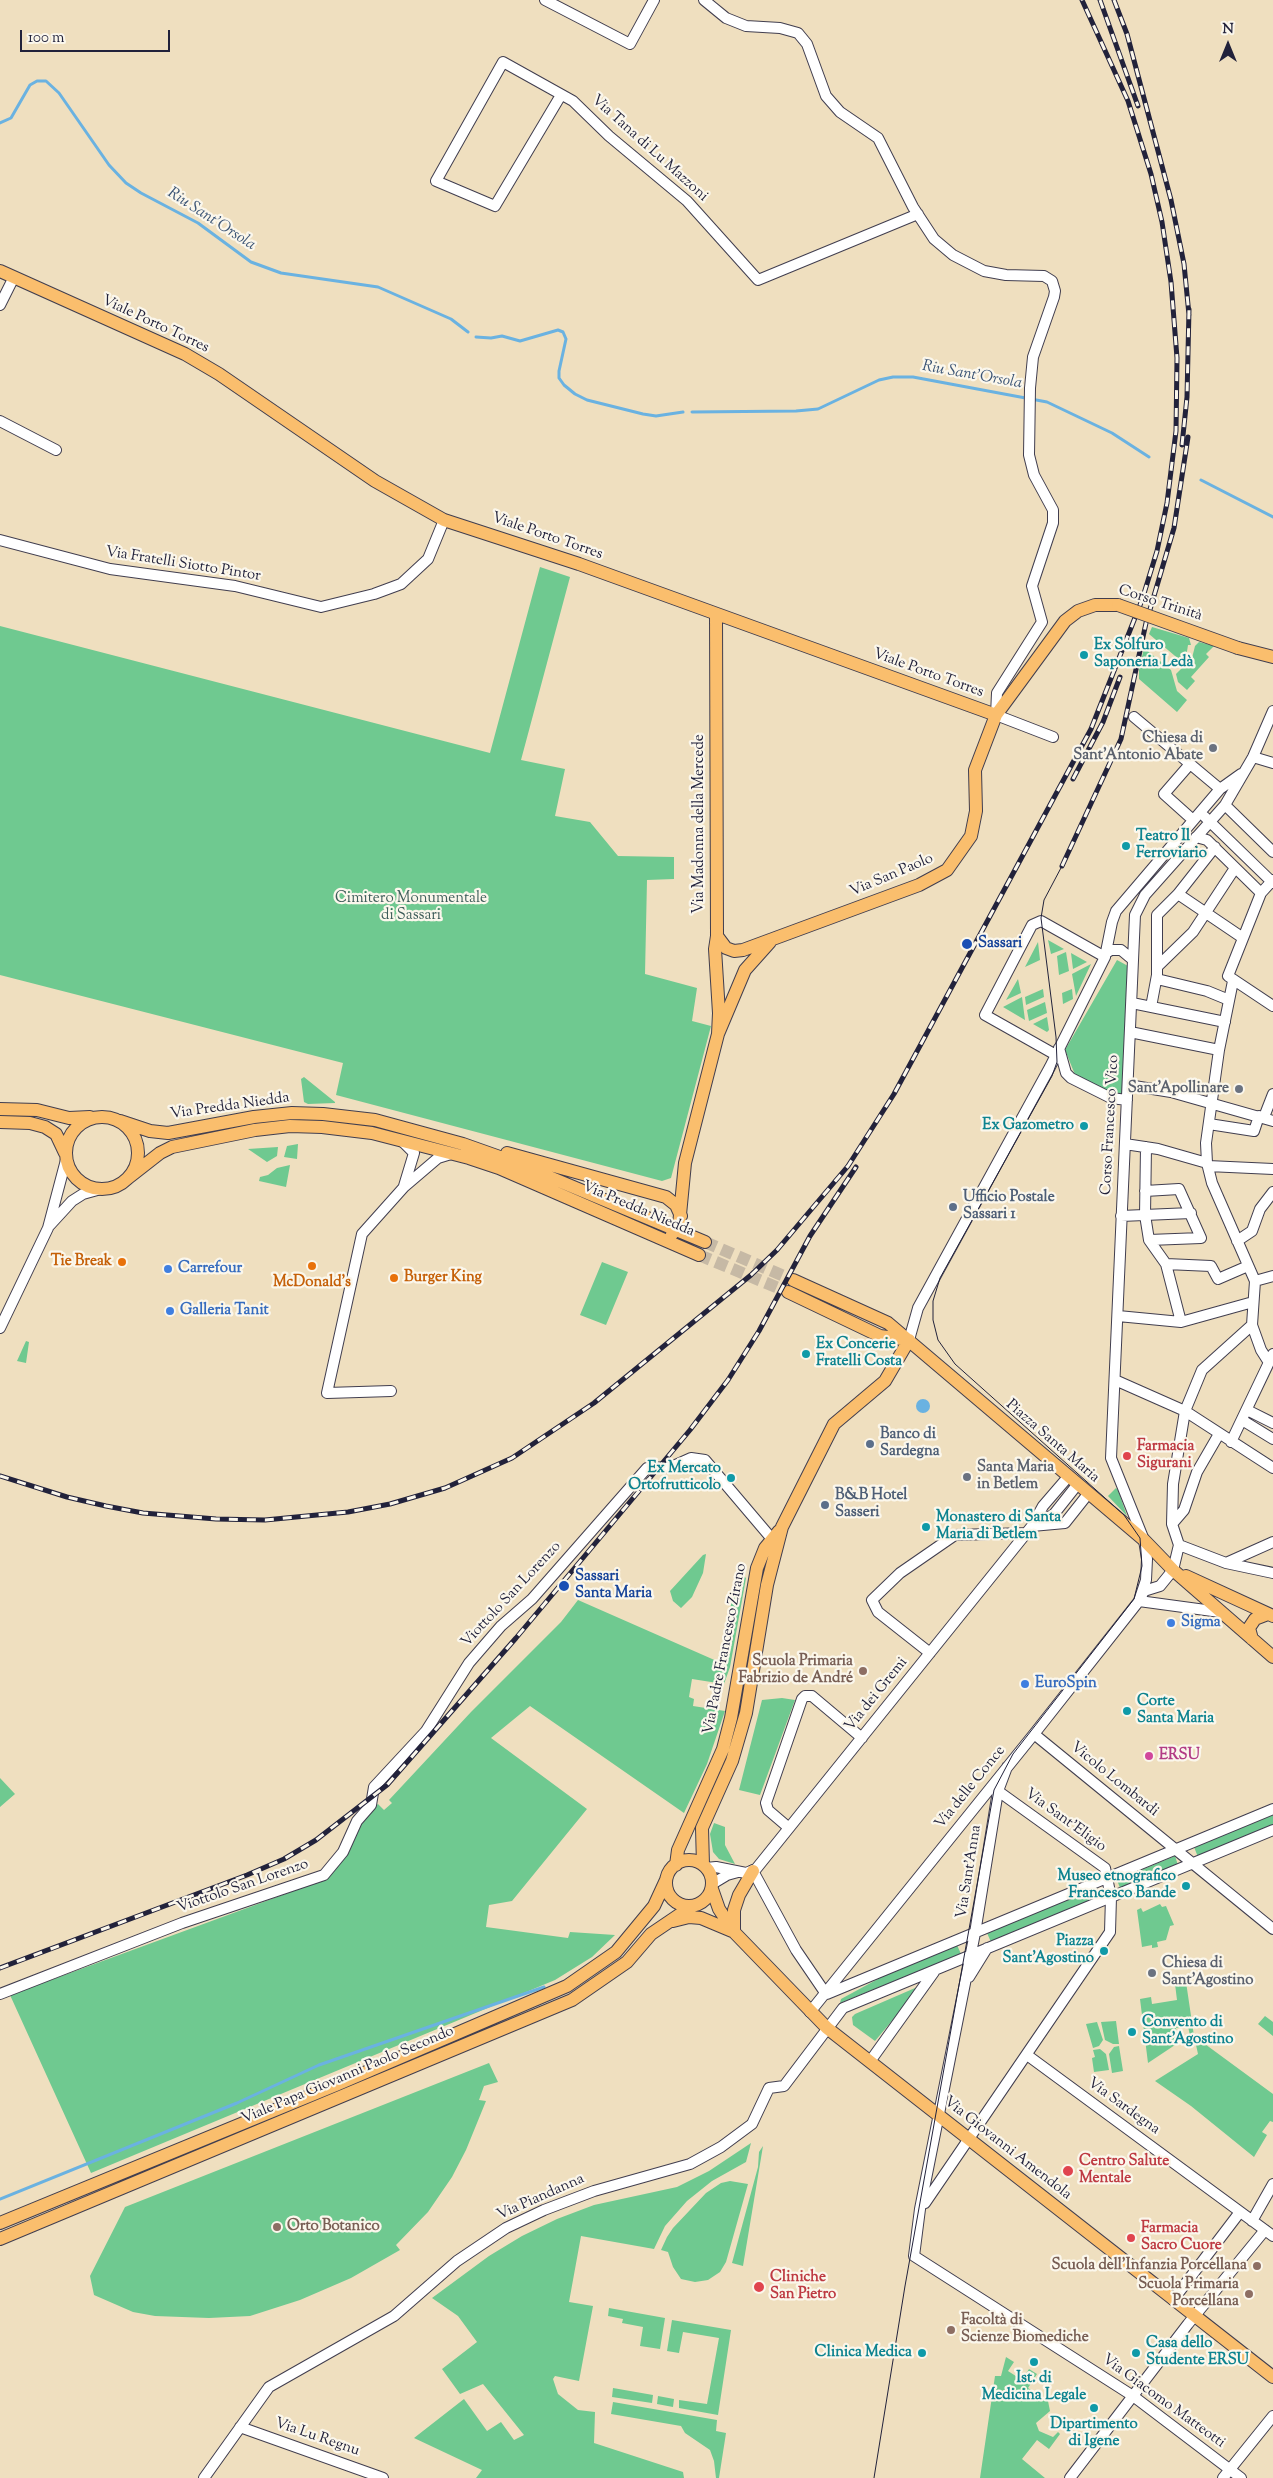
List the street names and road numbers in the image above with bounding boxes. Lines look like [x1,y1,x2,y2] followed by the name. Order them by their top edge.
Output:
[587,92,711,206] street label: Via Tana di Lu Mazzoni
[98,292,212,358] street label: Viale Porto Torres
[489,510,605,564] street label: Viale Porto Torres
[104,544,262,586] street label: Via Fratelli Siotto Pintor
[1116,582,1204,626] street label: Corso Trinità
[870,646,986,702] street label: Viale Porto Torres
[691,734,709,914] street label: Via Madonna della Mercede
[848,850,936,902] street label: Via San Paolo
[1098,1054,1124,1196] street label: Corso Francesco Vico
[169,1090,291,1124] street label: Via Predda Niedda
[579,1178,697,1242] street label: Via Predda Niedda
[1002,1397,1102,1487] street label: Piazza Santa Maria
[458,1538,566,1652] street label: Viottolo San Lorenzo
[701,1562,751,1736] street label: Via Padre Francesco Zirano
[842,1654,912,1736] street label: Via dei Gremi
[1066,1739,1162,1821] street label: Vicolo Lombardi
[932,1743,1010,1833] street label: Via delle Conce
[1021,1785,1109,1857] street label: Via Sant'Eligio
[954,1824,986,1920] street label: Via Sant'Anna
[175,1856,311,1918] street label: Viottolo San Lorenzo
[239,2023,457,2129] street label: Viale Papa Giovanni Paolo Secondo
[1083,2075,1163,2139] street label: Via Sardegna
[939,2093,1075,2205] street label: Via Giovanni Amendola
[495,2171,587,2225] street label: Via Piandanna
[1098,2351,1228,2453] street label: Via Giacomo Matteotti
[272,2415,362,2461] street label: Via Lu Regnu

